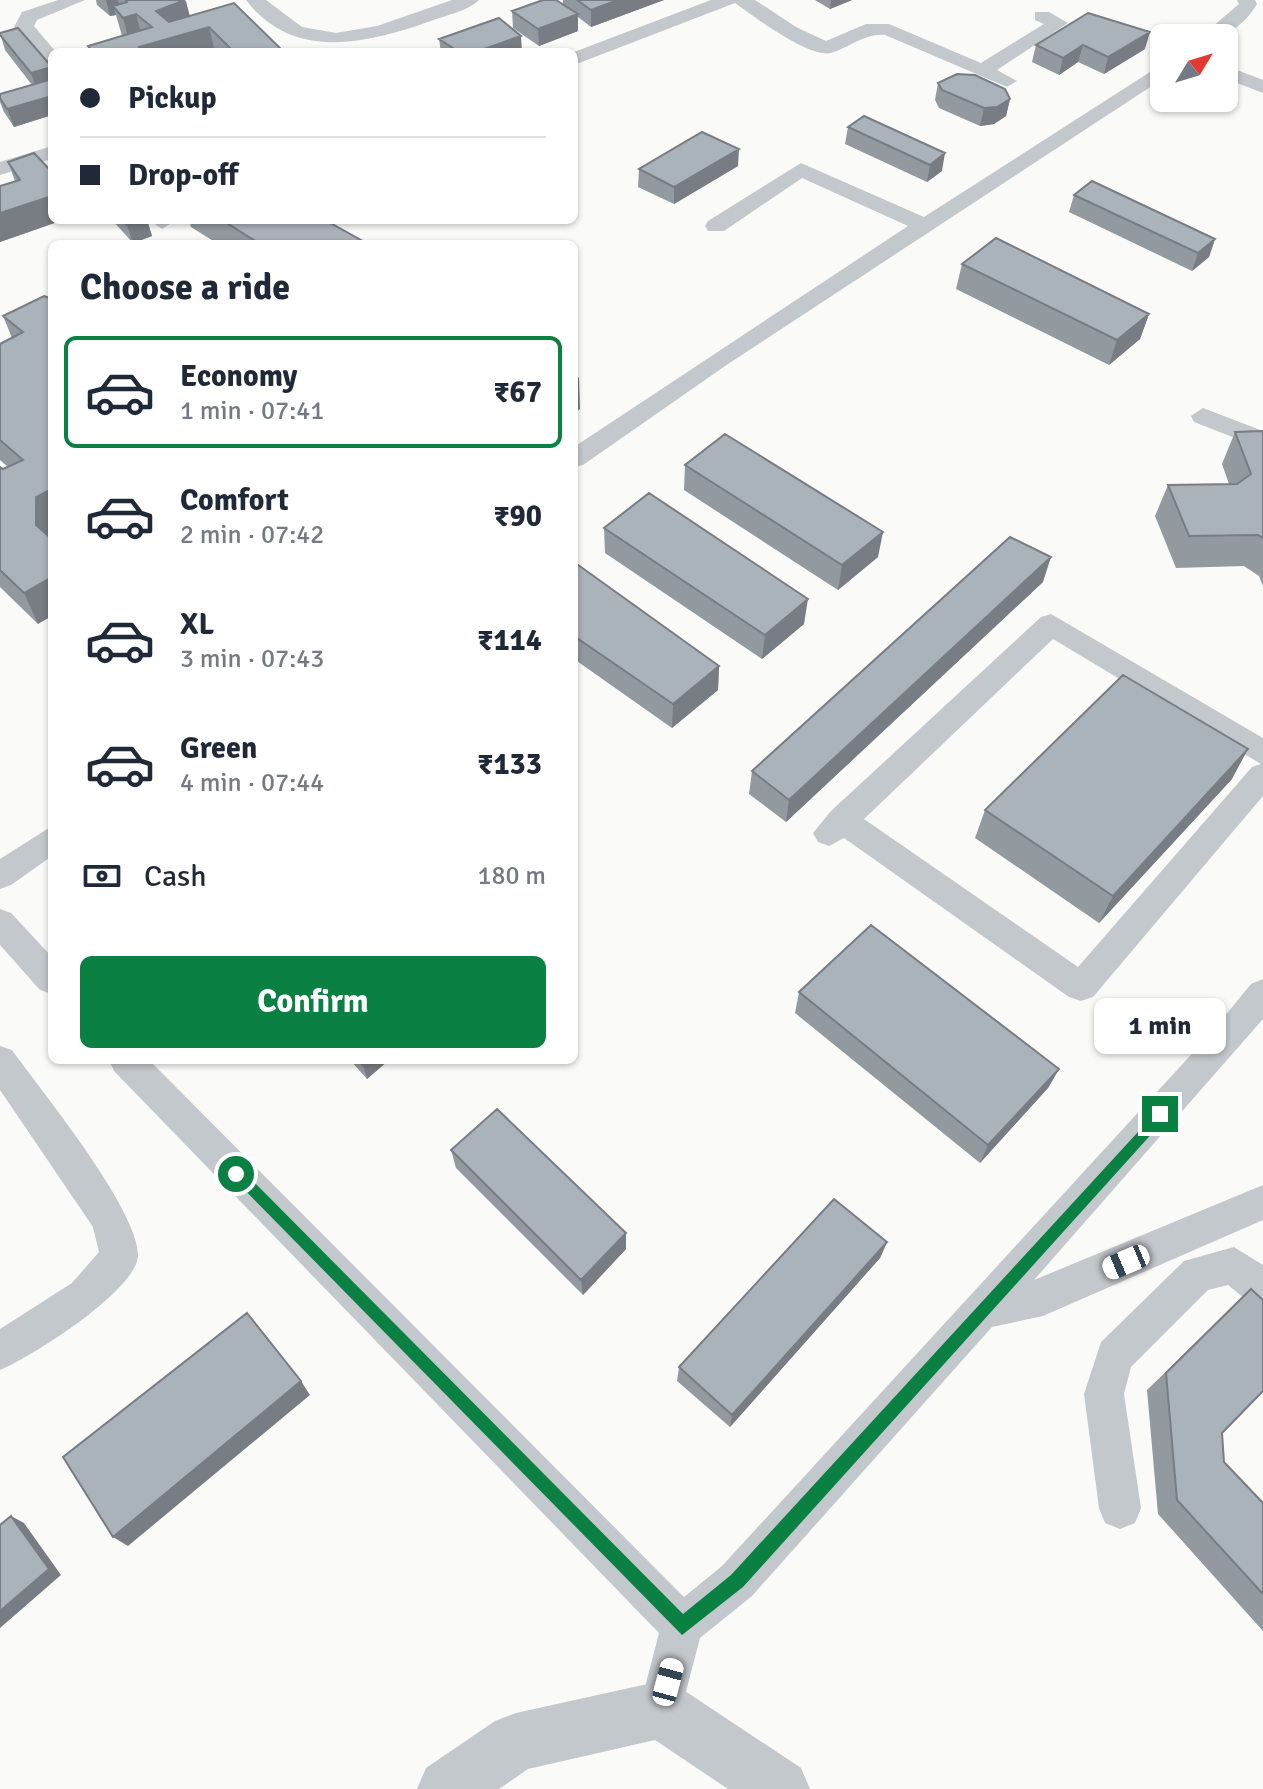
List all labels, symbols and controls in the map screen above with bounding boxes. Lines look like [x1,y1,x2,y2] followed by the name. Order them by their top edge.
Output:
[1150,24,1238,112] north arrow
[1150,24,1238,112] map controls
[128,80,217,117] text: Pickup
[128,157,238,194] text: Drop-off
[80,265,290,310] text: Choose a ride
[84,356,156,428] icon: car
[180,358,297,395] text: Economy
[493,374,542,411] text: ₹67
[180,395,324,427] text: 1 min · 07:41
[84,480,156,552] icon: car
[180,482,289,519] text: Comfort
[493,498,542,535] text: ₹90
[180,519,324,551] text: 2 min · 07:42
[84,604,156,676] icon: car
[180,606,214,643] text: XL
[477,622,542,659] text: ₹114
[180,643,324,675] text: 3 min · 07:43
[84,728,156,800] icon: car
[180,730,257,767] text: Green
[477,746,542,783] text: ₹133
[180,767,324,799] text: 4 min · 07:44
[80,854,124,898] icon: cash
[144,858,207,895] text: Cash
[477,860,546,892] text: 180 m
[80,956,546,1048] button: Confirm
[1094,998,1226,1054] callout: 1 min
[1129,1010,1191,1042] text: 1 min
[1142,1096,1178,1132] route end
[218,1156,254,1192] route start
[1099,1242,1153,1282] car
[650,1656,686,1708] car

